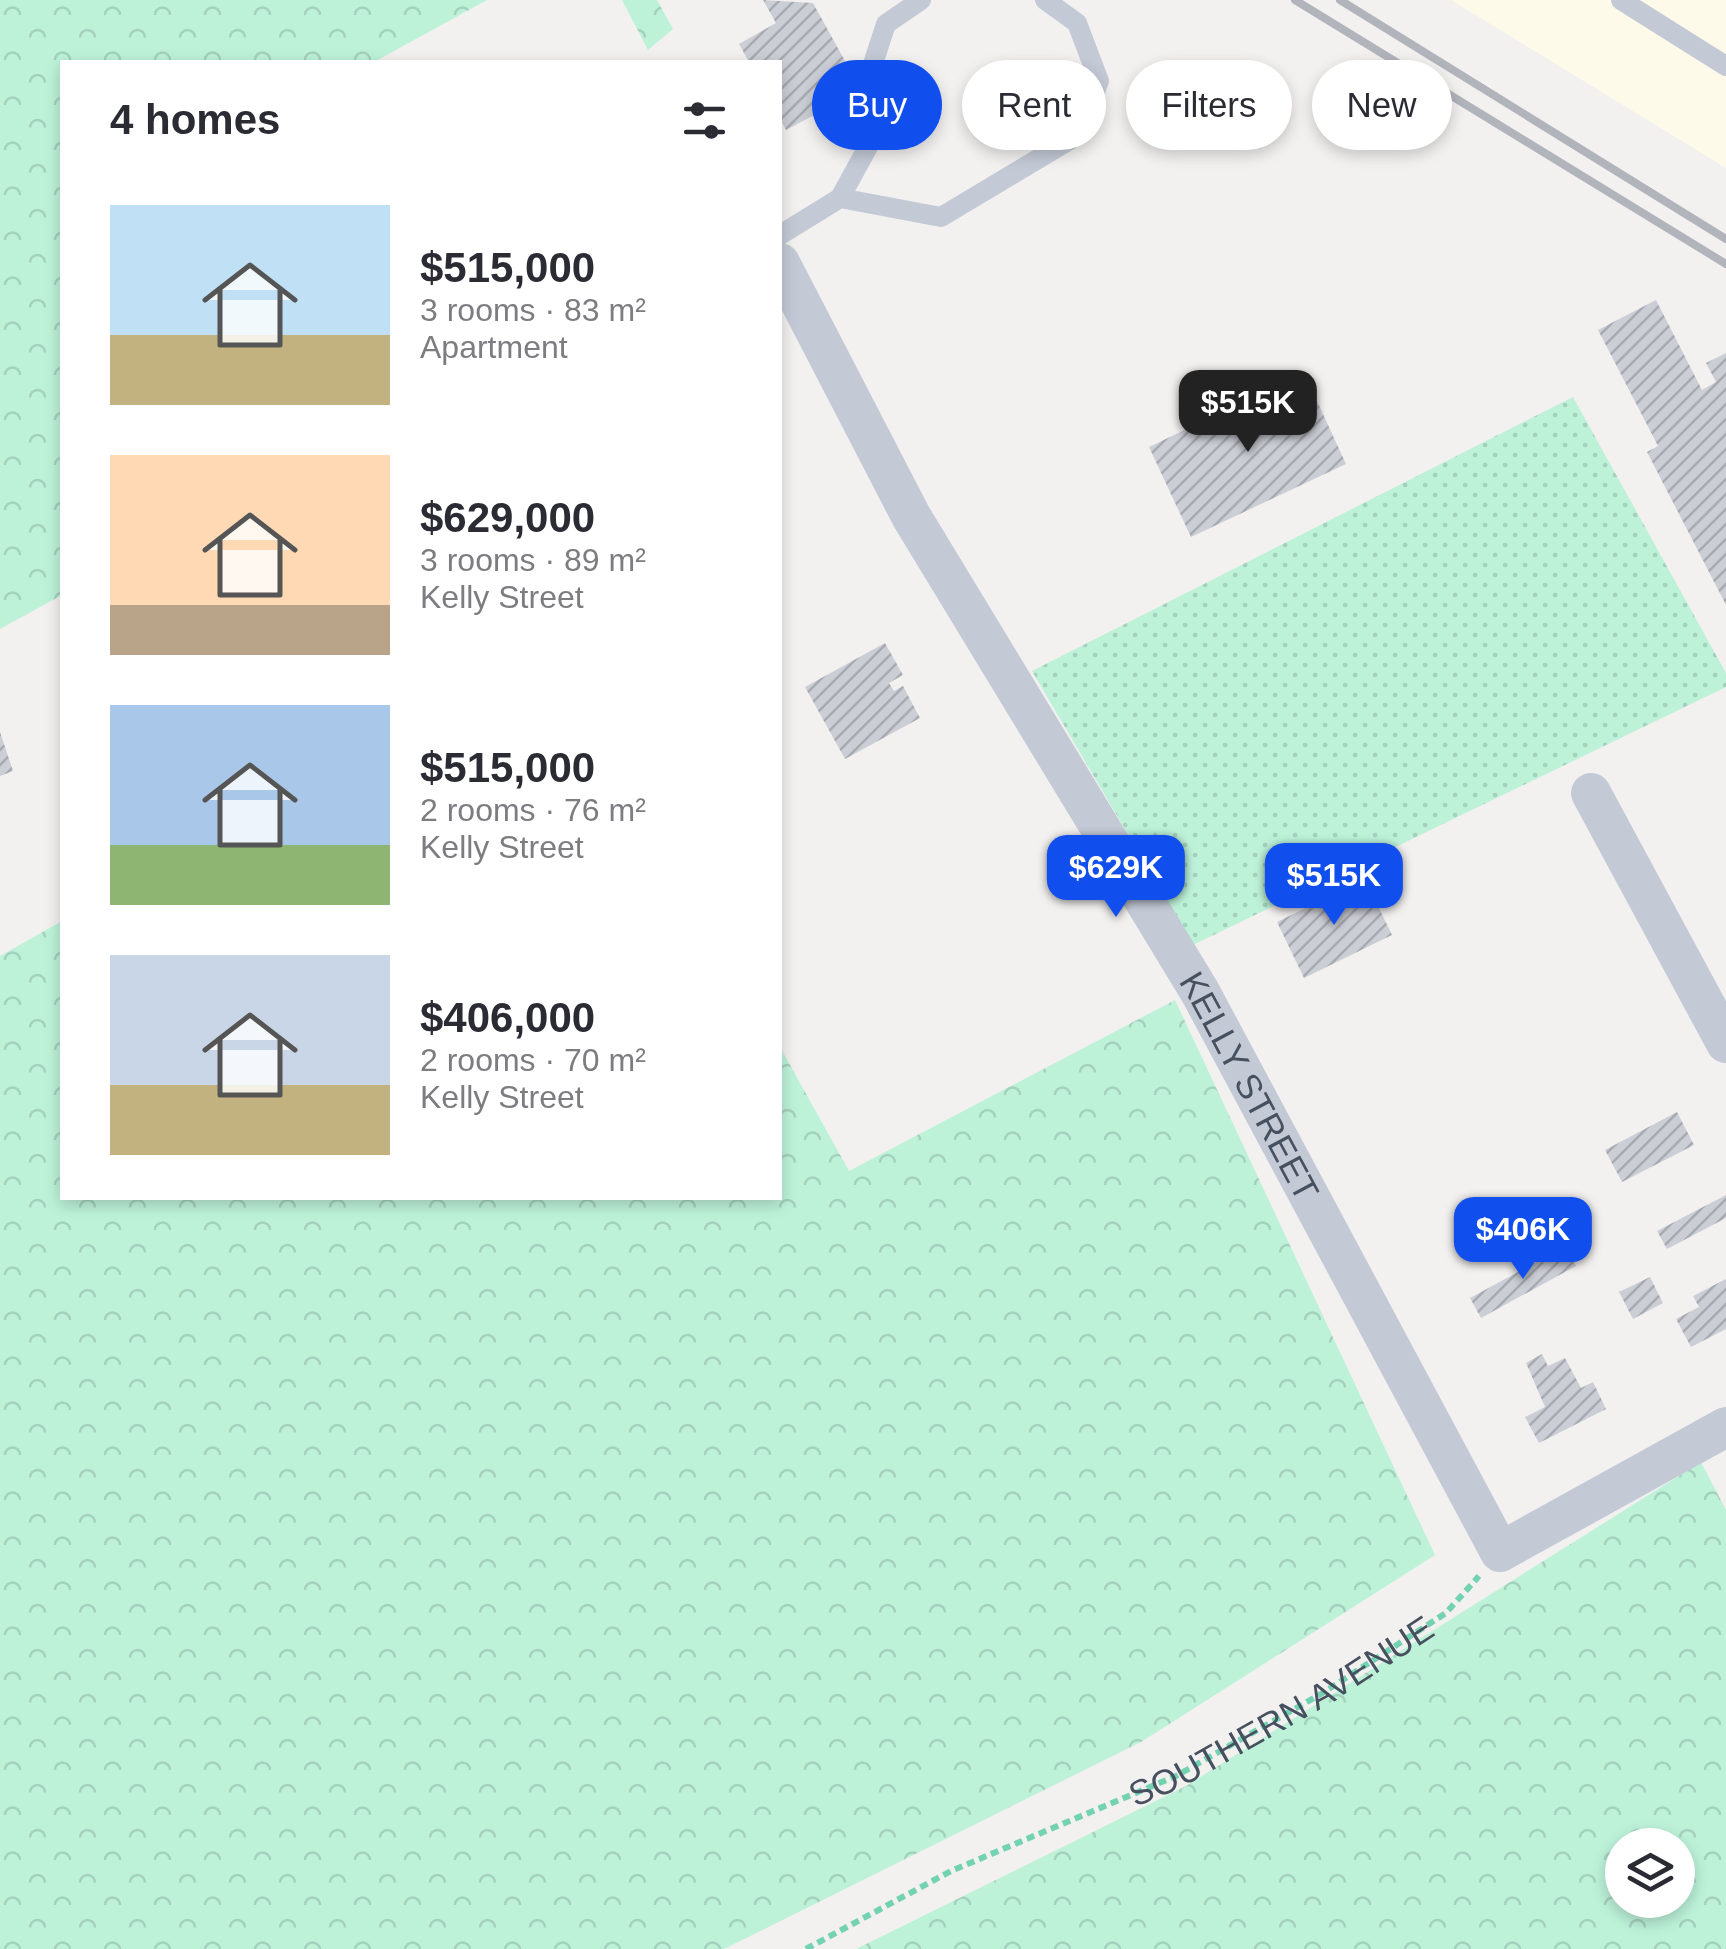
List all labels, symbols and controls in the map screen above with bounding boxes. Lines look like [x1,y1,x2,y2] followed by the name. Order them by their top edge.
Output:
[812,60,942,150] chip: Buy
[962,60,1106,150] chip: Rent
[1126,60,1292,150] chip: Filters
[1312,60,1452,150] chip: New
[677,93,732,148] icon: filters
[110,96,280,143] text: 4 homes
[420,244,595,291] text: $515,000
[190,245,310,365] icon: home
[420,292,646,328] text: 3 rooms · 83 m²
[420,329,568,365] text: Apartment
[1178,370,1318,455] pin: $515K
[1201,384,1295,420] text: $515K
[420,494,595,541] text: $629,000
[190,495,310,615] icon: home
[420,542,646,578] text: 3 rooms · 89 m²
[420,579,584,615] text: Kelly Street
[420,744,595,791] text: $515,000
[190,745,310,865] icon: home
[420,792,646,828] text: 2 rooms · 76 m²
[420,829,584,865] text: Kelly Street
[1046,835,1186,920] pin: $629K
[1264,843,1404,928] pin: $515K
[1069,849,1163,885] text: $629K
[1287,857,1381,893] text: $515K
[1173,964,1327,1207] street label: KELLY STREET
[420,994,595,1041] text: $406,000
[190,995,310,1115] icon: home
[420,1042,646,1078] text: 2 rooms · 70 m²
[420,1079,584,1115] text: Kelly Street
[1453,1197,1593,1282] pin: $406K
[1476,1211,1570,1247] text: $406K
[1123,1607,1440,1813] street label: SOUTHERN AVENUE
[1605,1828,1695,1918] map controls
[1605,1828,1695,1918] button: layers

